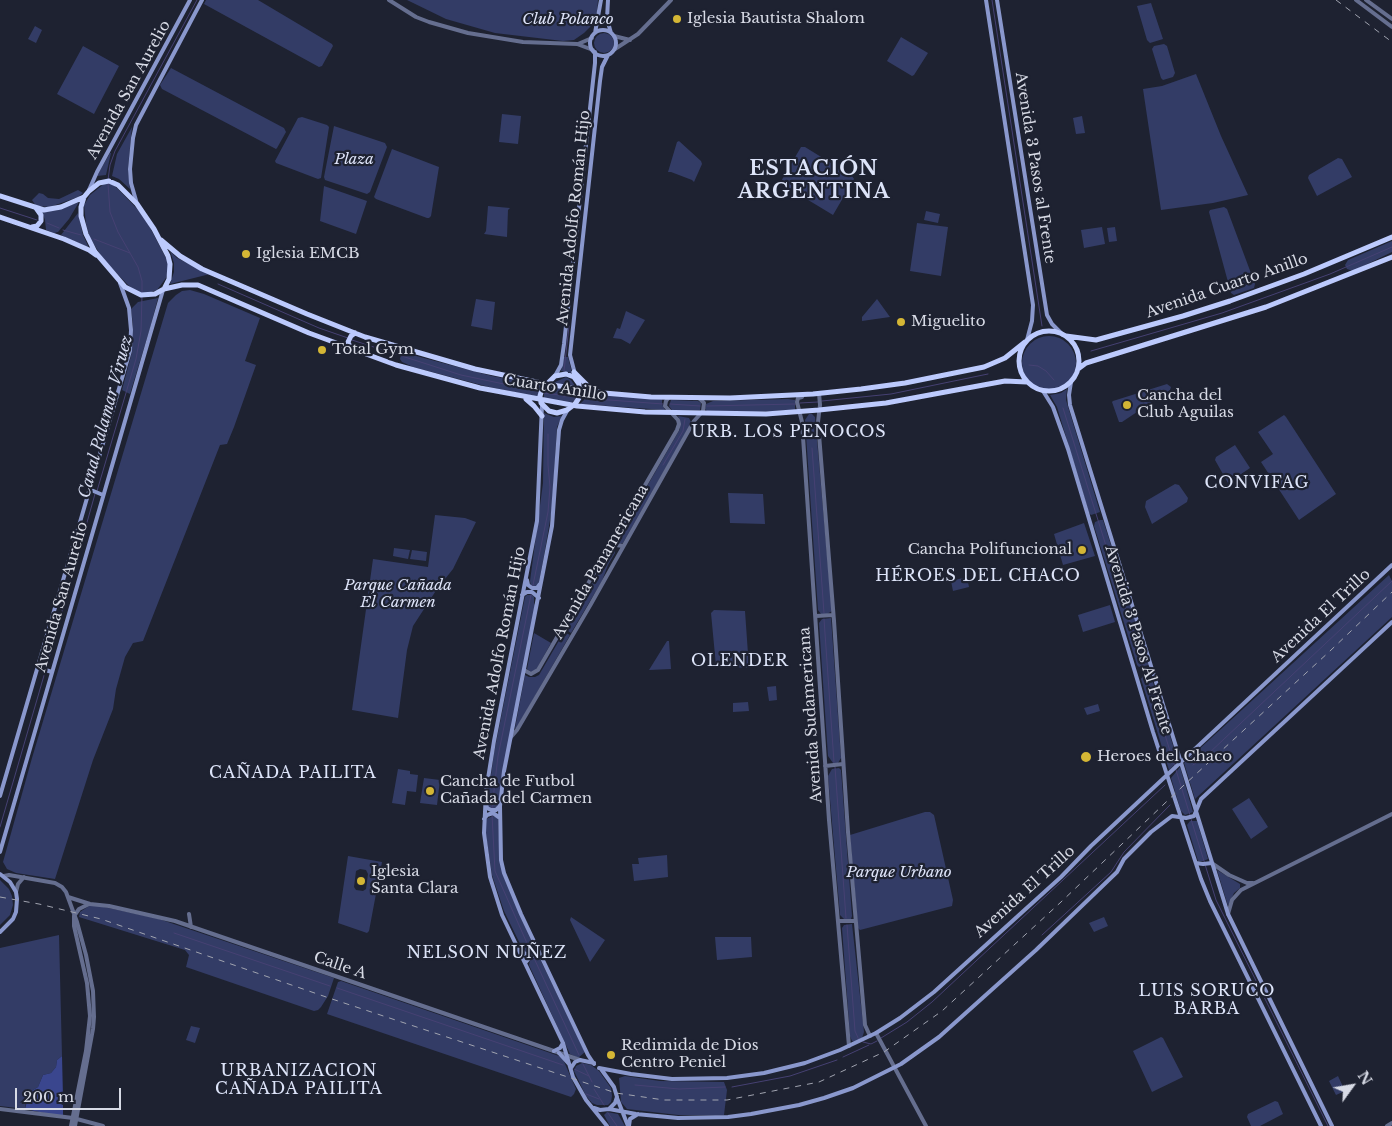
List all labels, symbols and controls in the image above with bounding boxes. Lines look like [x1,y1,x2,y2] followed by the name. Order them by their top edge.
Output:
[687,10,865,28] place label: Iglesia Bautista Shalom
[522,11,614,29] park label: Club Polanco
[671,13,683,25] marker: Iglesia Bautista Shalom
[83,18,175,162] street label: Avenida San Aurelio
[1011,71,1059,265] street label: Avenida 3 Pasos al Frente
[554,109,594,327] street label: Avenida Adolfo Román Hijo
[334,151,374,169] park label: Plaza
[737,157,891,204] district label: ESTACIÓN ARGENTINA
[256,245,360,263] place label: Iglesia EMCB
[240,248,252,260] marker: Iglesia EMCB
[1144,250,1310,322] street label: Avenida Cuarto Anillo
[911,313,986,331] place label: Miguelito
[895,316,907,328] marker: Miguelito
[75,334,137,500] water label: Canal Palamar Viruez
[332,341,414,359] place label: Total Gym
[316,344,328,356] marker: Total Gym
[502,371,608,405] street label: Cuarto Anillo
[1137,387,1234,422] place label: Cancha del Club Aguilas
[1121,399,1133,411] marker: Cancha del Club Aguilas
[689,422,889,442] district label: URB. LOS PENOCOS
[1204,473,1310,493] district label: CONVIFAG
[549,482,653,642] street label: Avenida Panamericana
[32,520,92,674] street label: Avenida San Aurelio
[908,541,1072,559] place label: Cancha Polifuncional
[1101,543,1175,737] street label: Avenida 3 Pasos Al Frente
[1076,544,1088,556] marker: Cancha Polifuncional
[471,545,529,761] street label: Avenida Adolfo Román Hijo
[1268,565,1374,667] street label: Avenida El Trillo
[873,566,1083,586] district label: HÉROES DEL CHACO
[344,577,452,612] park label: Parque Cañada El Carmen
[796,626,826,804] street label: Avenida Sudamericana
[690,651,790,671] district label: OLENDER
[1097,748,1232,766] place label: Heroes del Chaco
[1079,750,1093,764] marker: Heroes del Chaco
[207,763,379,783] district label: CAÑADA PAILITA
[440,773,592,808] place label: Cancha de Futbol Cañada del Carmen
[424,785,436,797] marker: Cancha de Futbol Cañada del Carmen
[971,842,1079,942] street label: Avenida El Trillo
[371,863,458,898] place label: Iglesia Santa Clara
[846,864,952,882] park label: Parque Urbano
[355,875,367,887] marker: Iglesia Santa Clara
[405,943,569,963] district label: NELSON NUÑEZ
[311,949,369,983] street label: Calle A
[1137,981,1277,1019] district label: LUIS SORUCO BARBA
[621,1037,759,1072] place label: Redimida de Dios Centro Peniel
[605,1049,617,1061] marker: Redimida de Dios Centro Peniel
[213,1061,385,1099] district label: URBANIZACION CAÑADA PAILITA
[1327,1061,1377,1111] north arrow
[1354,1068,1376,1088] text: N
[18,1078,124,1110] scale bar
[23,1087,74,1106] text: 200 m

